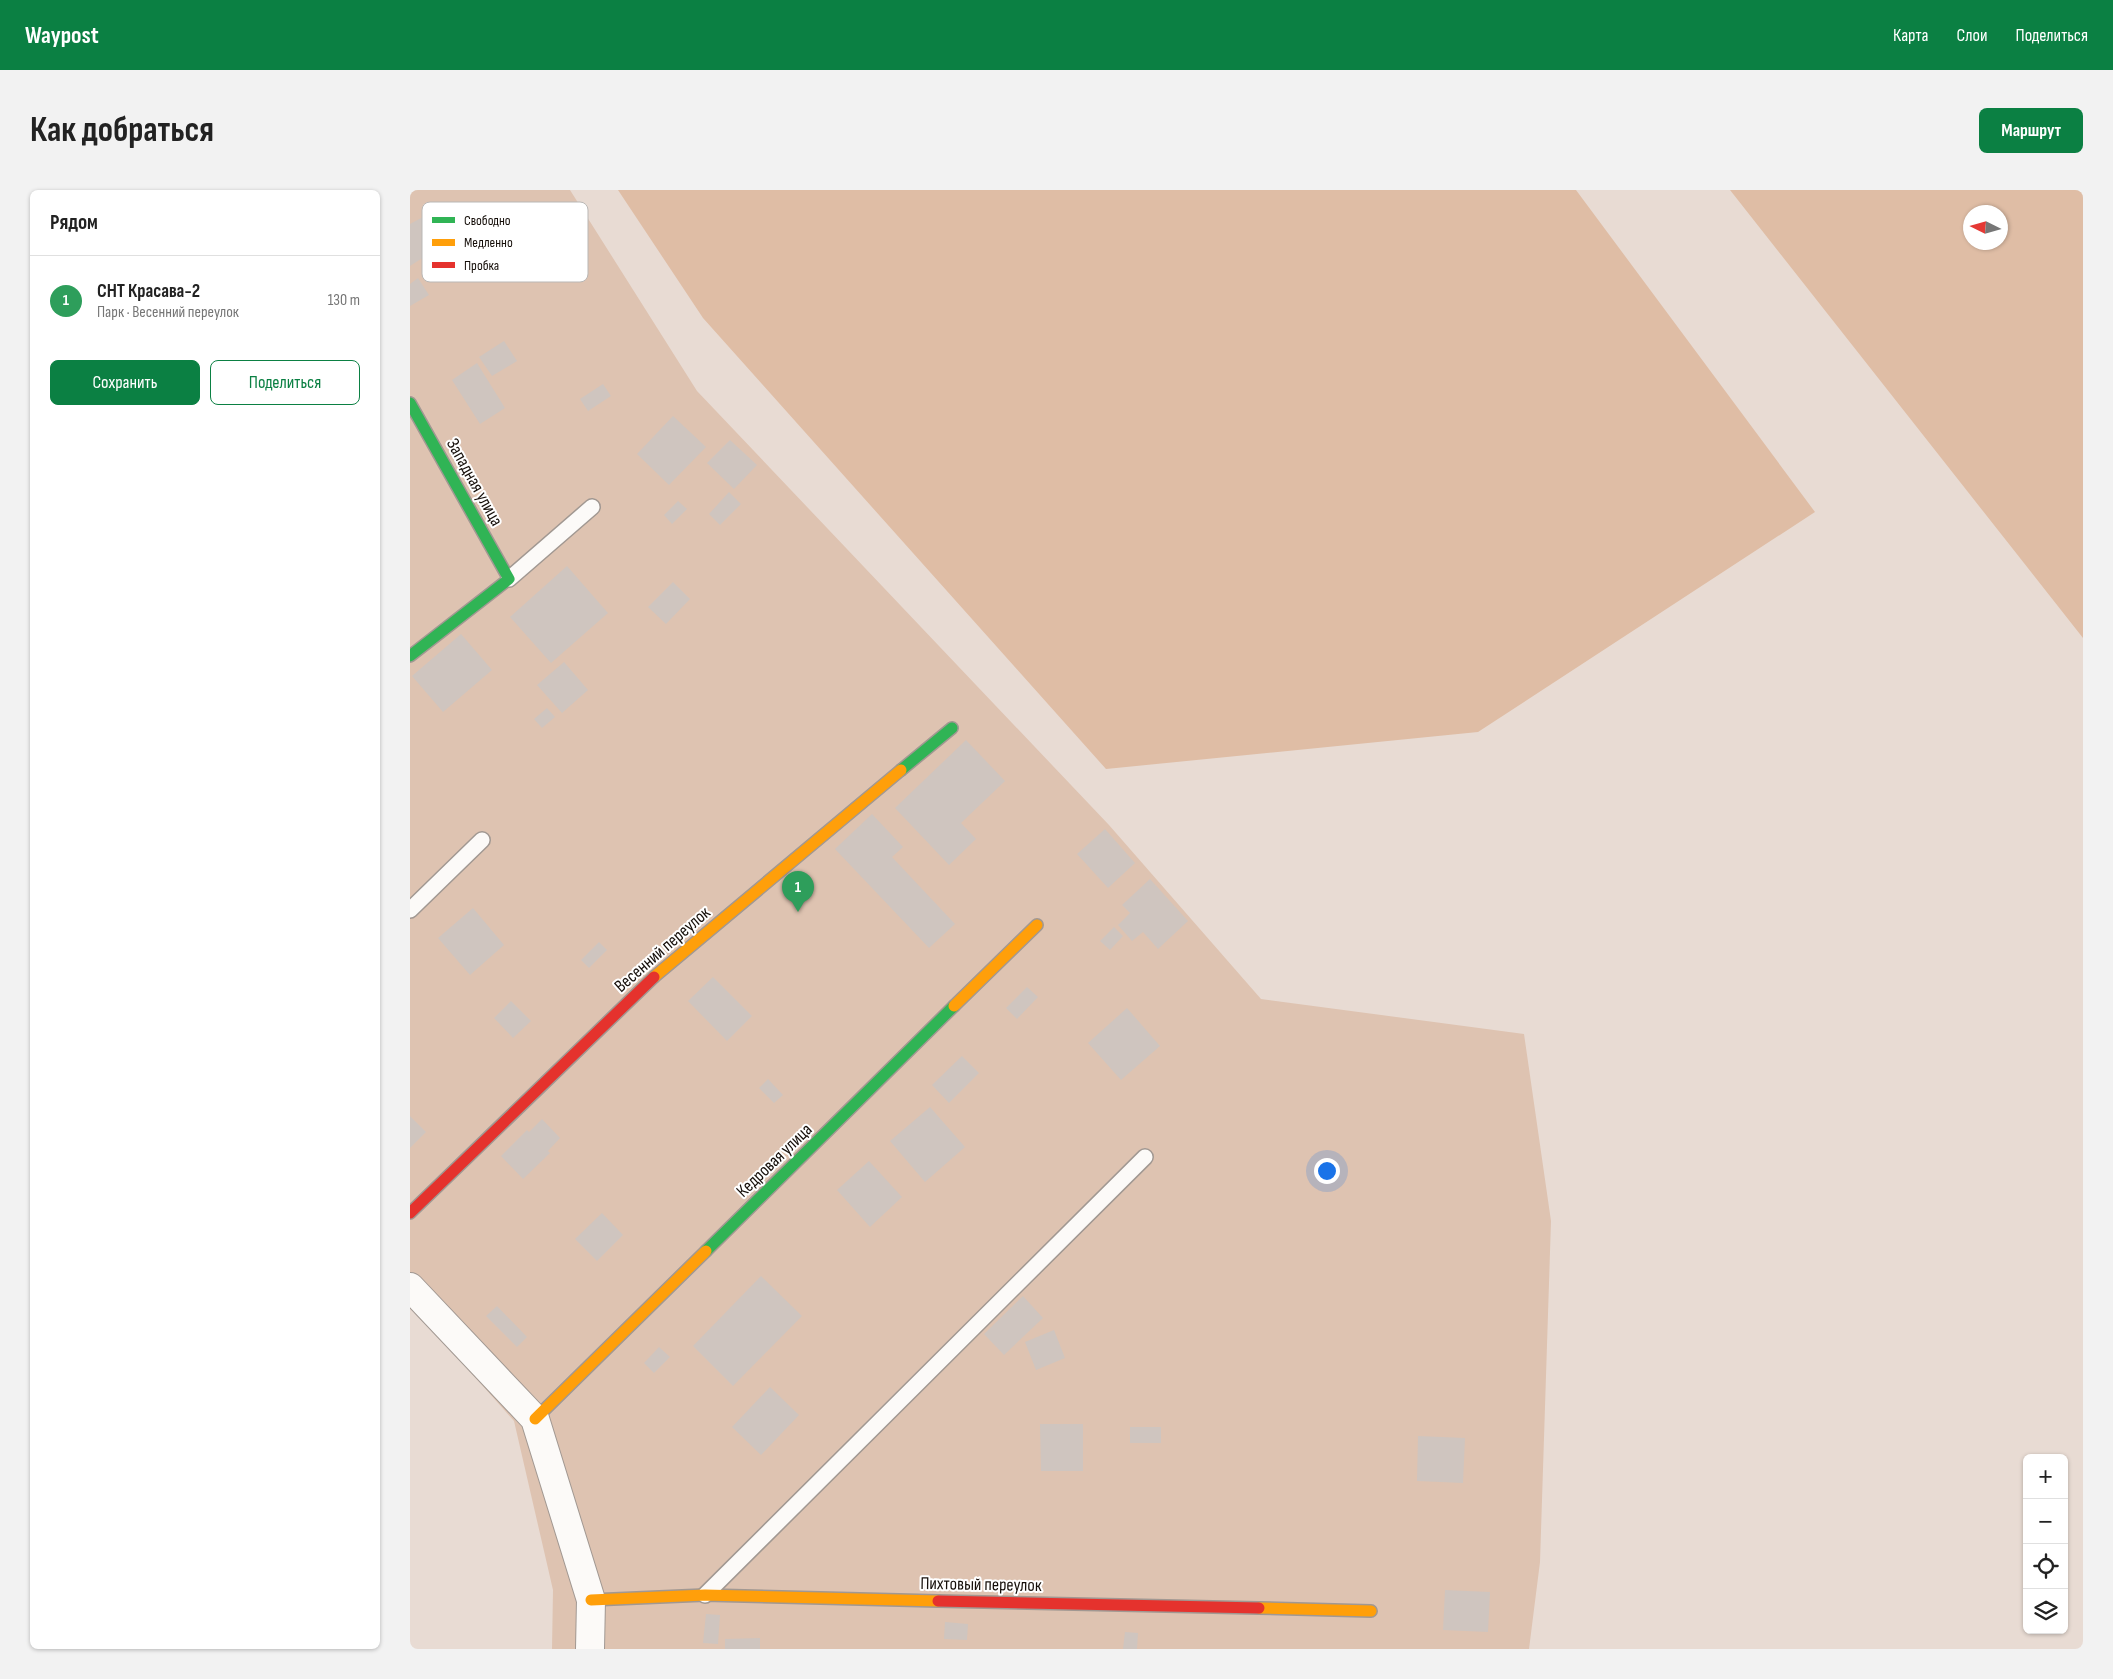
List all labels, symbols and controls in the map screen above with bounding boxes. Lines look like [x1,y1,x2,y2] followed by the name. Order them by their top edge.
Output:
[25,21,99,50] text: Waypost
[1893,25,1929,46] text: Карта
[1957,25,1988,46] text: Слои
[2016,25,2088,46] text: Поделиться
[1979,108,2083,153] button: Маршрут
[30,109,214,152] text: Как добраться
[422,202,588,282] legend
[1963,205,2008,250] north arrow
[50,210,98,235] text: Рядом
[464,212,511,229] text: Свободно
[464,234,513,251] text: Медленно
[464,257,499,274] text: Пробка
[97,280,200,303] text: СНТ Красава-2
[63,291,69,310] text: 1
[328,291,360,310] text: 130 m
[97,303,239,322] text: Парк · Весенний переулок
[50,360,200,405] button: Сохранить
[210,360,360,405] button: Поделиться
[442,435,507,530] street label: Западная улица
[782,871,814,912] pin: 1
[610,902,715,997] street label: Весенний переулок
[732,1119,817,1202] street label: Кедровая улица
[1314,1158,1340,1184] your location
[2023,1454,2068,1634] map controls
[2023,1454,2068,1499] button: +
[2023,1499,2068,1544] button: −
[2023,1544,2068,1589] button: locate
[920,1573,1042,1596] street label: Пихтовый переулок
[2023,1589,2068,1634] button: layers

